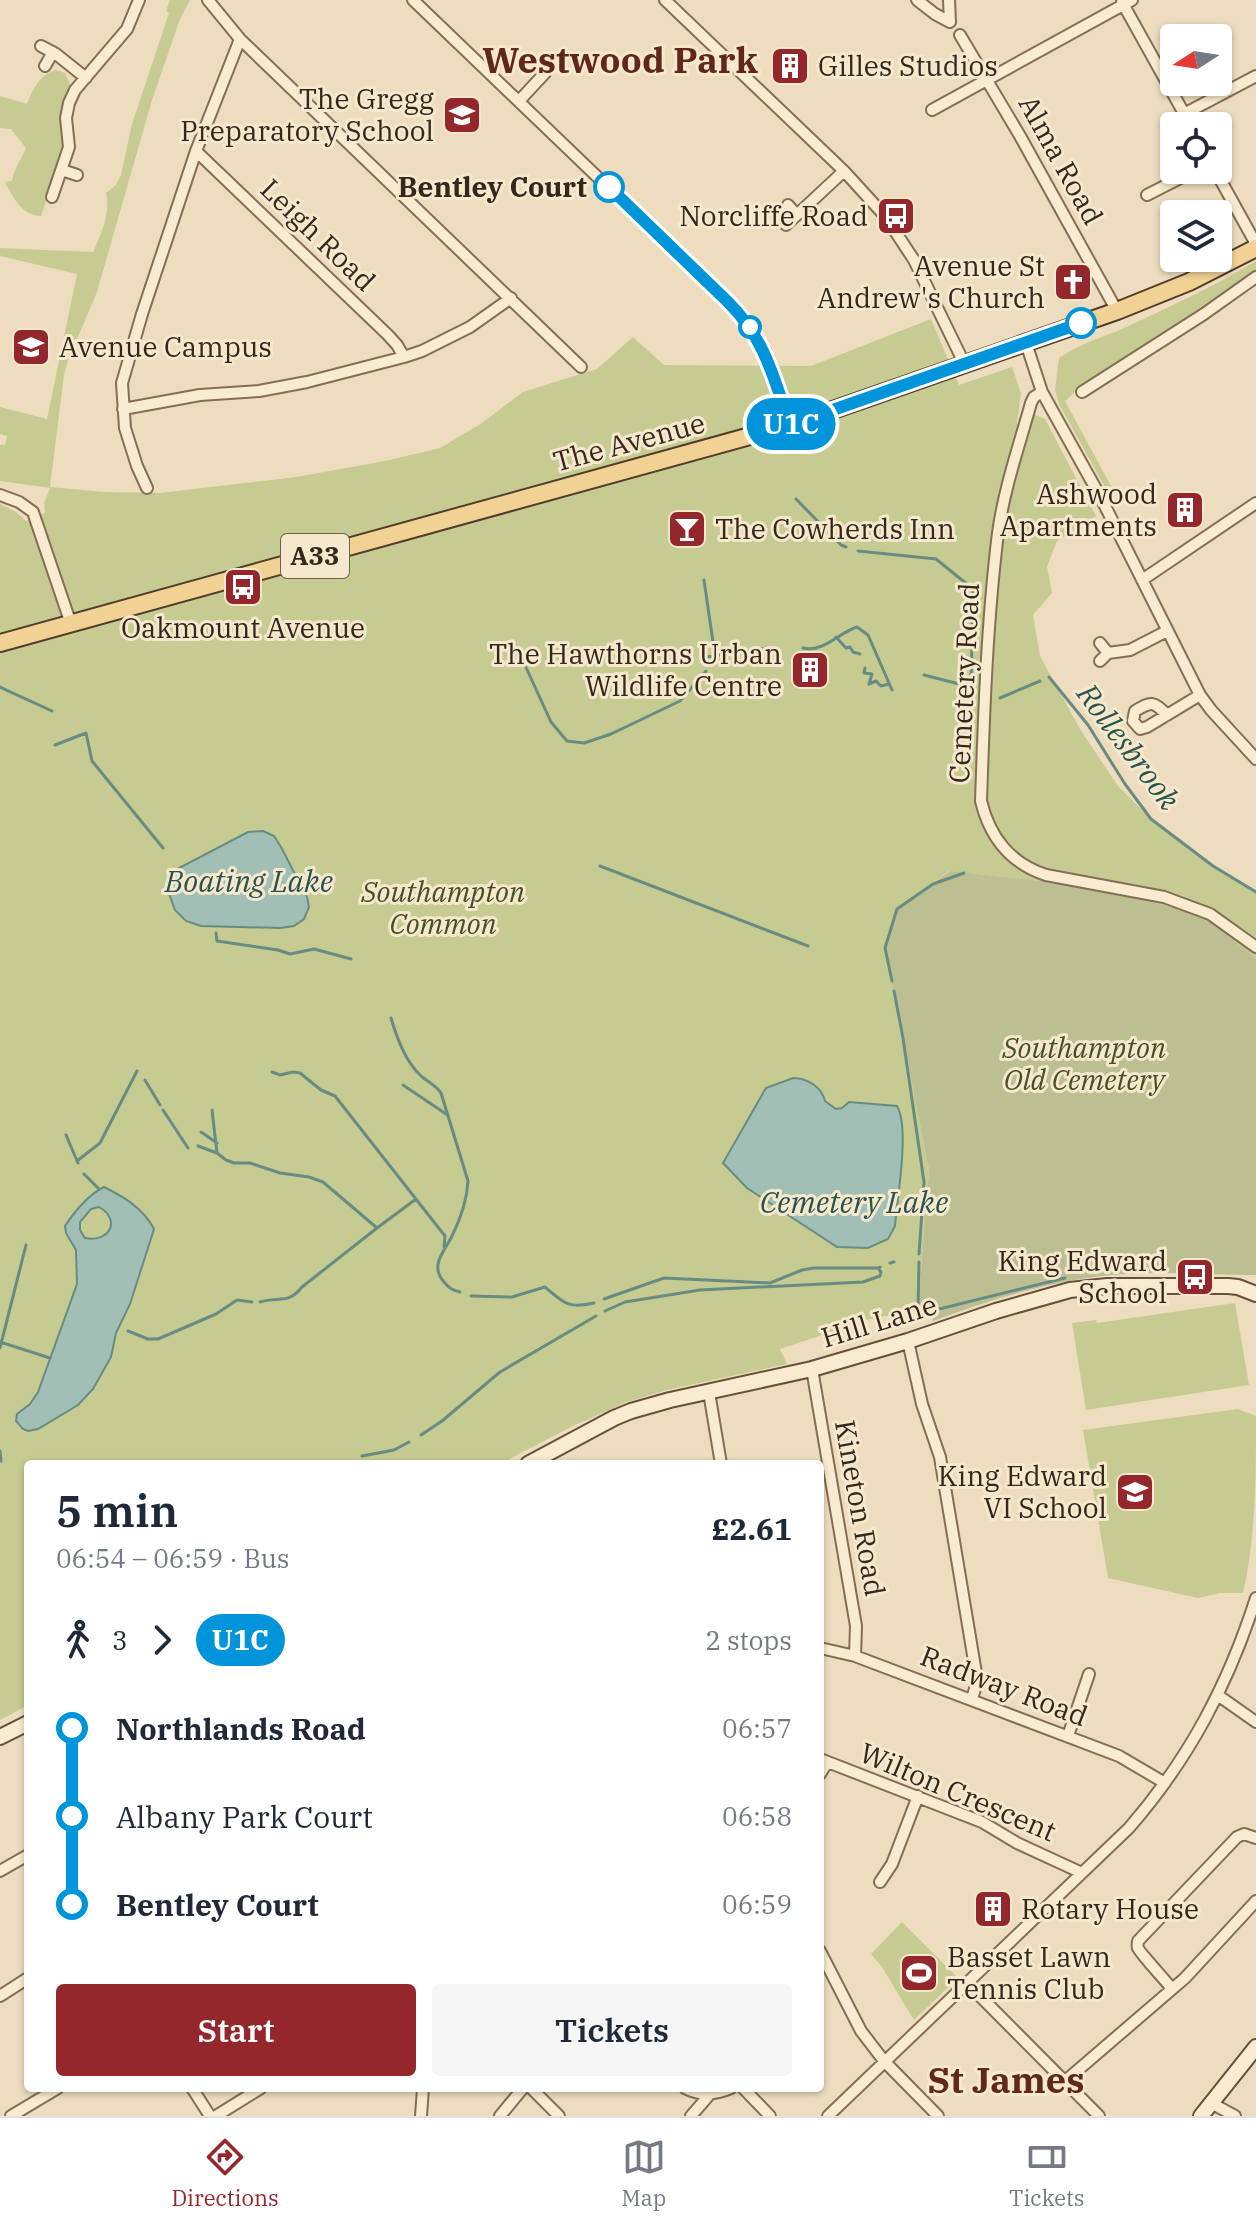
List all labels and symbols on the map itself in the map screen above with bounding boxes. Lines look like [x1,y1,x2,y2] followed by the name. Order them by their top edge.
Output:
[1160,24,1232,96] north arrow
[482,36,758,83] district label: Westwood Park
[769,45,811,87] building icon: Gilles Studios
[818,47,998,84] place label: Gilles Studios
[180,80,434,149] place label: The Gregg Preparatory School
[1011,88,1112,231] street label: Alma Road
[441,94,483,136] school or university icon: The Gregg Preparatory School
[398,168,587,205] place label: Bentley Court
[253,170,384,299] street label: Leigh Road
[594,172,624,202] marker: Bentley Court
[875,195,917,237] bus stop icon: Norcliffe Road
[679,197,868,234] place label: Norcliffe Road
[817,247,1045,316] place label: Avenue St Andrew's Church
[1052,261,1094,303] church icon: Avenue St Andrew's Church
[1066,308,1096,338] unlabelled marker
[739,316,761,338] unlabelled marker
[10,326,52,368] school or university icon: Avenue Campus
[59,328,272,365] place label: Avenue Campus
[745,398,837,450] line badge: U1C
[549,404,709,480] street label: The Avenue
[1000,475,1157,544] place label: Ashwood Apartments
[1164,489,1206,531] building icon: Ashwood Apartments
[666,508,708,550] bar icon: The Cowherds Inn
[715,510,955,547] place label: The Cowherds Inn
[281,534,349,578] road number: A33
[222,566,264,608] bus stop icon: Oakmount Avenue
[940,582,987,784] street label: Cemetery Road
[121,609,365,646] place label: Oakmount Avenue
[489,635,782,704] place label: The Hawthorns Urban Wildlife Centre
[789,649,831,691] building icon: The Hawthorns Urban Wildlife Centre
[1068,674,1189,817] water label: Rollesbrook
[164,861,333,900] water label: Boating Lake
[360,873,525,942] park label: Southampton Common
[1001,1029,1167,1098] park label: Southampton Old Cemetery
[760,1182,948,1221] water label: Cemetery Lake
[998,1242,1167,1311] place label: King Edward School
[1174,1256,1216,1298] bus stop icon: King Edward School
[817,1285,941,1356] street label: Hill Lane
[827,1417,894,1599] street label: Kineton Road
[938,1457,1107,1526] place label: King Edward VI School
[1114,1471,1156,1513] school or university icon: King Edward VI School
[915,1637,1093,1734] street label: Radway Road
[854,1734,1062,1850] street label: Wilton Crescent
[972,1888,1014,1930] building icon: Rotary House
[1021,1890,1199,1927] place label: Rotary House
[947,1938,1111,2007] place label: Basset Lawn Tennis Club
[898,1952,940,1994] sports icon: Basset Lawn Tennis Club
[928,2056,1084,2103] district label: St James

